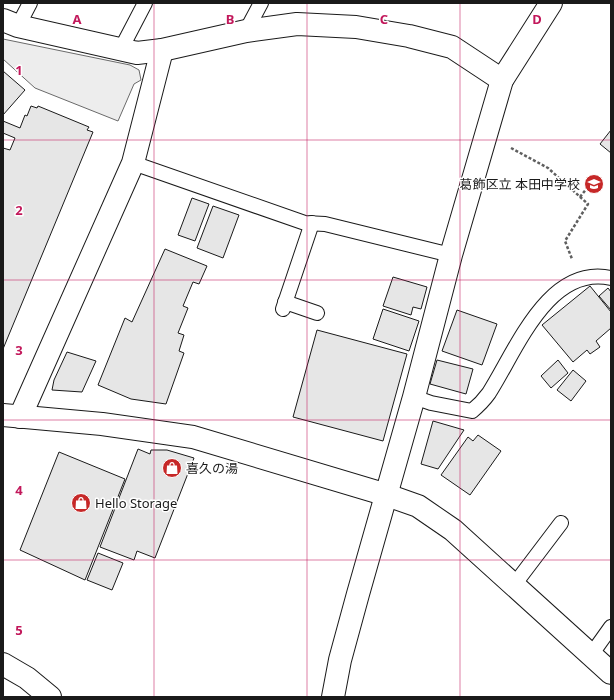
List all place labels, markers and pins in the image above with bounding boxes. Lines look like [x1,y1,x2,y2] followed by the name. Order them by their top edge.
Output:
[583,173,605,195] school or university icon: 葛飾区立 本田中学校
[460,175,580,193] place label: 葛飾区立 本田中学校
[161,457,183,479] shop icon: 喜久の湯
[186,459,238,477] place label: 喜久の湯
[70,492,92,514] shop icon: Hello Storage
[95,494,177,512] place label: Hello Storage

